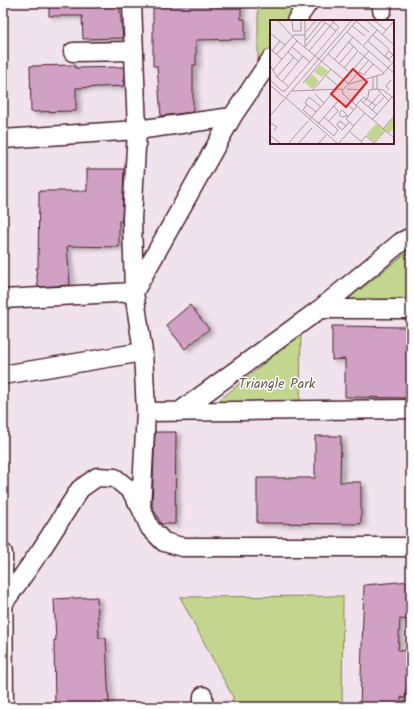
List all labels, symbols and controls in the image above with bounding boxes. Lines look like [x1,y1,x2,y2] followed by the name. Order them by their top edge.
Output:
[270,20,394,144] inset map
[239,373,316,395] park label: Triangle Park

